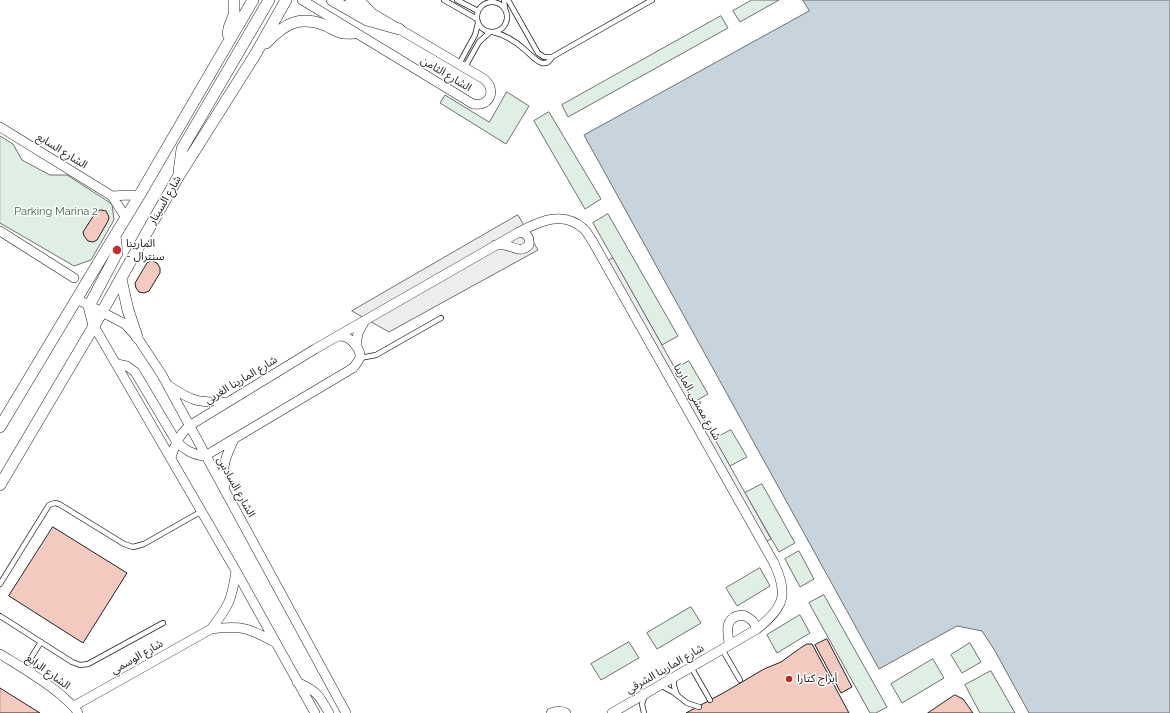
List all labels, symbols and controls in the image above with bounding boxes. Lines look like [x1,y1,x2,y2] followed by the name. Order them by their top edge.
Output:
[418,54,474,94] street label: الشارع الثامن
[34,130,90,172] street label: الشارع السابع
[146,173,184,227] street label: شارع السينار
[14,205,98,219] park label: Parking Marina 2
[126,237,164,263] place label: المارينا - سنترال
[111,244,123,256] marker: المارينا - سنترال
[202,353,280,407] street label: شارع المارينا الغربي
[670,361,724,443] street label: شارع ممشي المارينا
[214,454,258,520] street label: الشارع السادس
[109,637,165,677] street label: شارع الوسمي
[624,641,706,697] street label: شارع المارينا الشرقي
[23,652,73,692] street label: الشارع الرابع
[797,672,837,686] place label: أبراج كتارا
[784,674,794,684] marker: أبراج كتارا

